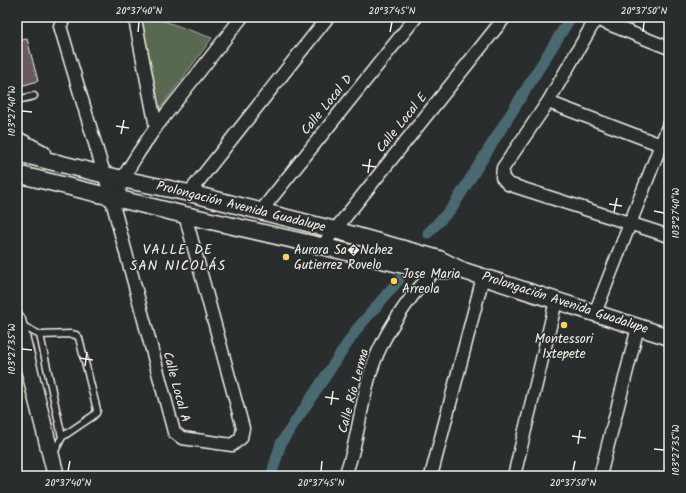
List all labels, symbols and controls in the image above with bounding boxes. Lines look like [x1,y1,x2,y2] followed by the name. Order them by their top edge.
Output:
[116,3,163,19] text: 20°37'40"N
[369,3,416,19] text: 20°37'45"N
[621,3,667,19] text: 20°37'50"N
[296,70,358,140] street label: Calle Local D
[4,85,20,136] text: 103°27'40"W
[371,88,433,158] street label: Calle Local E
[154,176,328,238] street label: Prolongación Avenida Guadalupe
[668,187,684,238] text: 103°27'40"W
[130,239,226,277] district label: VALLE DE SAN NICOLÁS
[294,240,393,276] place label: Aurora Sa�Nchez Gutierrez Rovelo
[281,252,291,262] marker: Aurora Sa�Nchez Gutierrez Rovelo
[402,264,460,300] place label: Jose Maria Arreola
[479,266,651,340] street label: Prolongación Avenida Guadalupe
[389,276,399,286] marker: Jose Maria Arreola
[559,320,569,330] marker: Montessori Ixtepete
[4,323,20,375] text: 103°27'35"W
[535,329,594,365] place label: Montessori Ixtepete
[333,346,375,436] street label: Calle Río Lerma
[156,349,196,425] street label: Calle Local A
[668,424,684,476] text: 103°27'35"W
[45,475,92,491] text: 20°37'40"N
[298,475,345,491] text: 20°37'45"N
[550,475,596,491] text: 20°37'50"N

